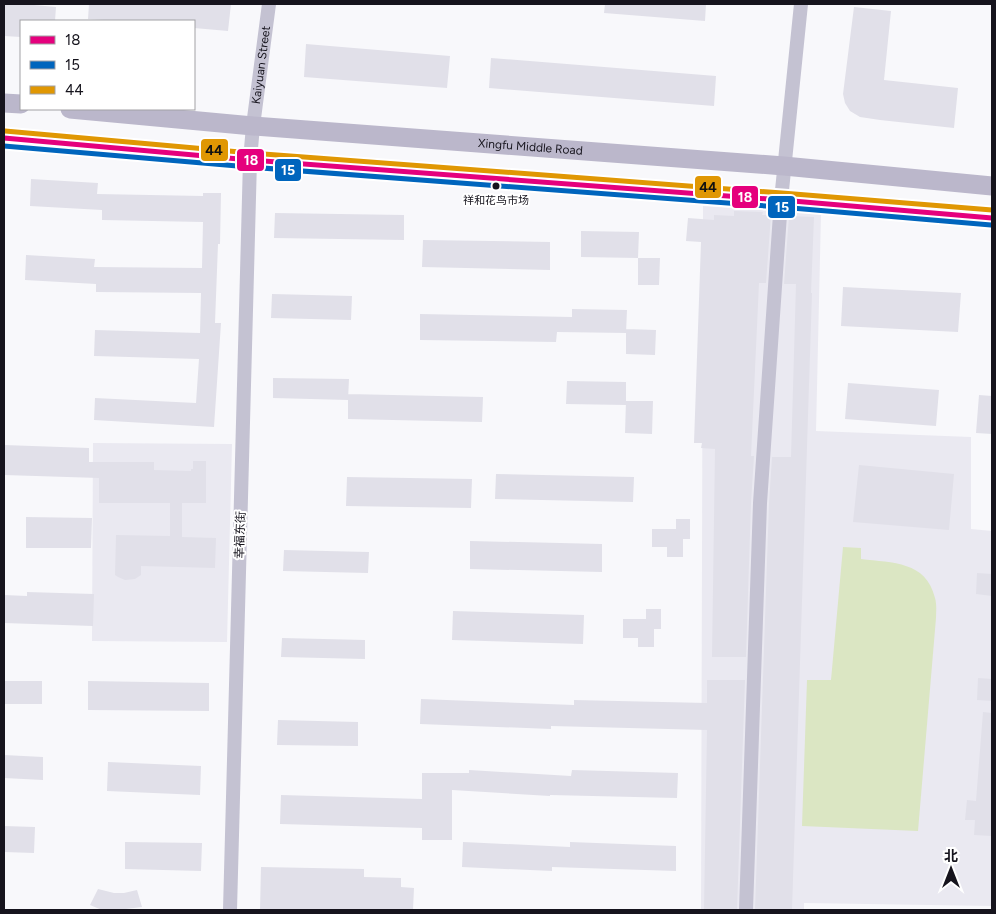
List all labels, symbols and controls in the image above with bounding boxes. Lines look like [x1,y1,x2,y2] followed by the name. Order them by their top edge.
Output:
[20,20,195,110] legend
[249,25,273,105] street label: Kaiyuan Street
[65,31,80,49] text: 18
[65,56,80,74] text: 15
[65,81,84,99] text: 44
[478,136,583,158] street label: Xingfu Middle Road
[200,138,229,162] line badge: 44
[205,142,223,159] text: 44
[236,148,265,172] line badge: 18
[244,152,258,169] text: 18
[274,158,302,182] line badge: 15
[281,162,295,179] text: 15
[694,175,722,199] line badge: 44
[699,179,717,196] text: 44
[491,181,501,191] marker: 祥和花鸟市场
[731,185,759,209] line badge: 18
[738,189,752,206] text: 18
[463,194,529,207] place label: 祥和花鸟市场
[767,195,796,219] line badge: 15
[775,199,789,216] text: 15
[232,511,248,559] street label: 幸福东街
[926,844,976,894] north arrow
[944,848,958,865] text: 北

